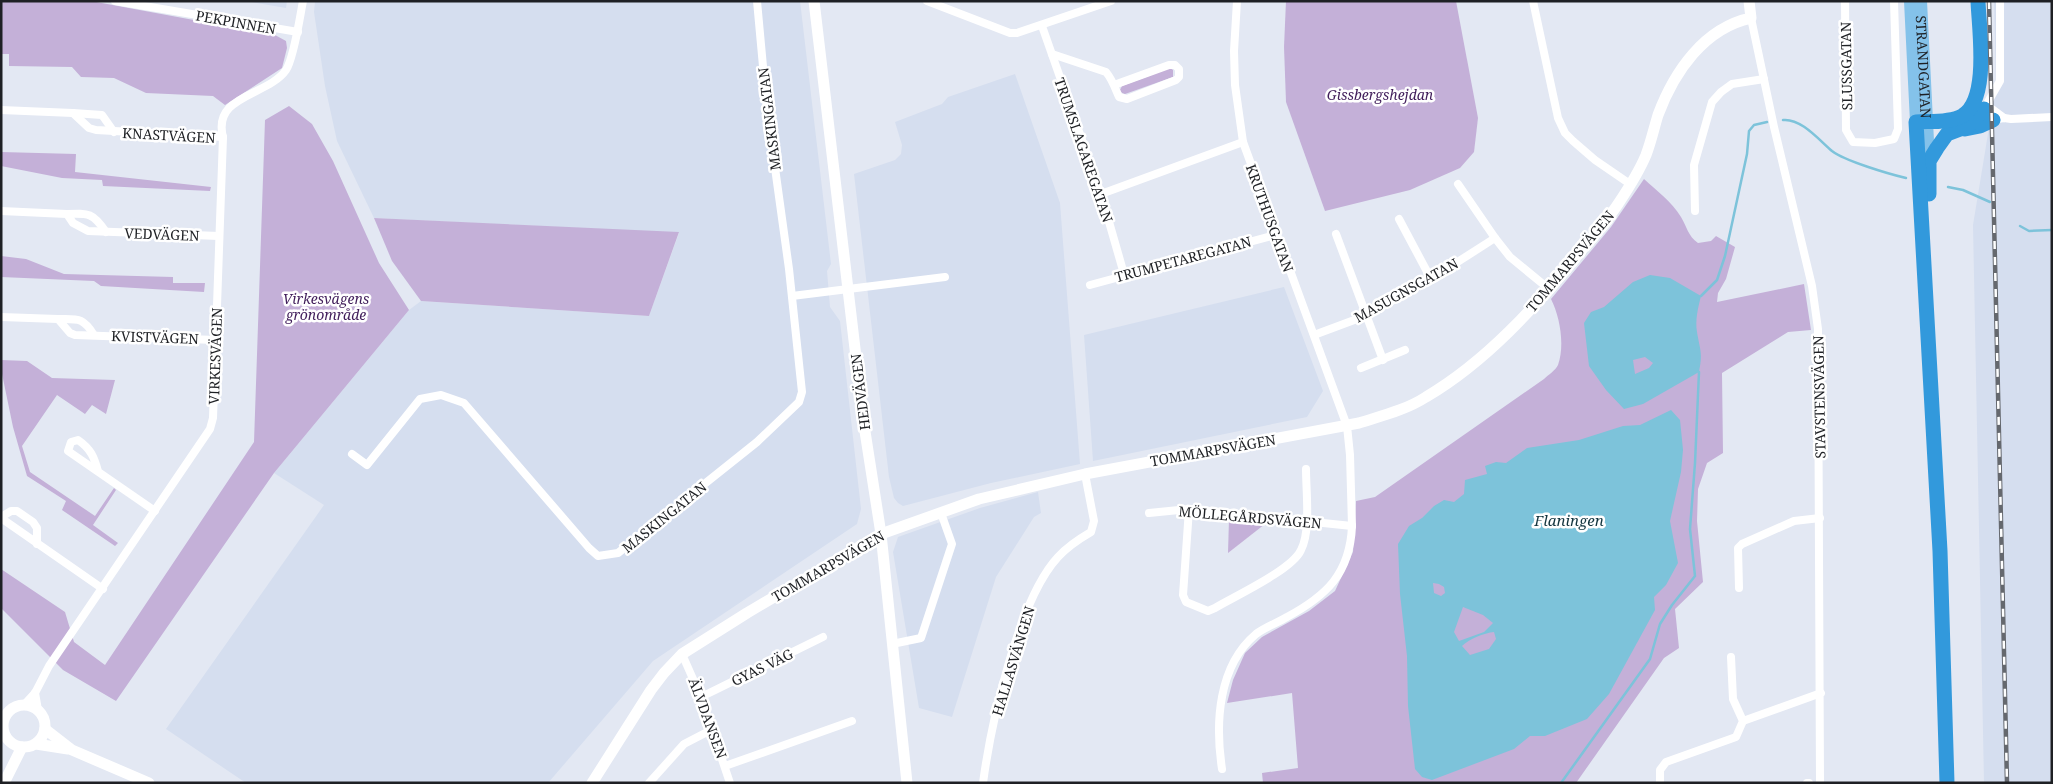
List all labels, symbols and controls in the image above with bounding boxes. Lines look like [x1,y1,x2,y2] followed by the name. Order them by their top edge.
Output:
[194,6,278,38] street label: PEKPINNEN
[1912,15,1936,119] street label: STRANDGATAN
[1836,21,1856,111] street label: SLUSSGATAN
[753,66,785,172] street label: MASKINGATAN
[1050,75,1118,225] street label: TRUMSLAGAREGATAN
[1327,85,1434,104] park label: Gissbergshejdan
[122,123,217,147] street label: KNASTVÄGEN
[1242,161,1298,275] street label: KRUTHUSGATAN
[1522,206,1618,316] street label: TOMMARPSVÄGEN
[124,223,200,245] street label: VEDVÄGEN
[1113,232,1254,286] street label: TRUMPETAREGATAN
[1351,253,1462,326] street label: MASUGNSGATAN
[283,289,370,324] park label: Virkesvägens grönområde
[204,307,226,405] street label: VIRKESVÄGEN
[111,326,199,348] street label: KVISTVÄGEN
[1808,335,1830,459] street label: STAVSTENSVÄGEN
[846,352,874,431] street label: HEDVÄGEN
[1149,430,1278,470] street label: TOMMARPSVÄGEN
[618,477,710,557] street label: MASKINGATAN
[1178,501,1323,533] street label: MÖLLEGÅRDSVÄGEN
[1533,510,1604,530] water label: Flaningen
[768,526,888,606] street label: TOMMARPSVÄGEN
[987,603,1039,718] street label: HALLASVÄNGEN
[728,644,796,690] street label: GYAS VÄG
[685,675,732,761] street label: ÄLVDANSEN

